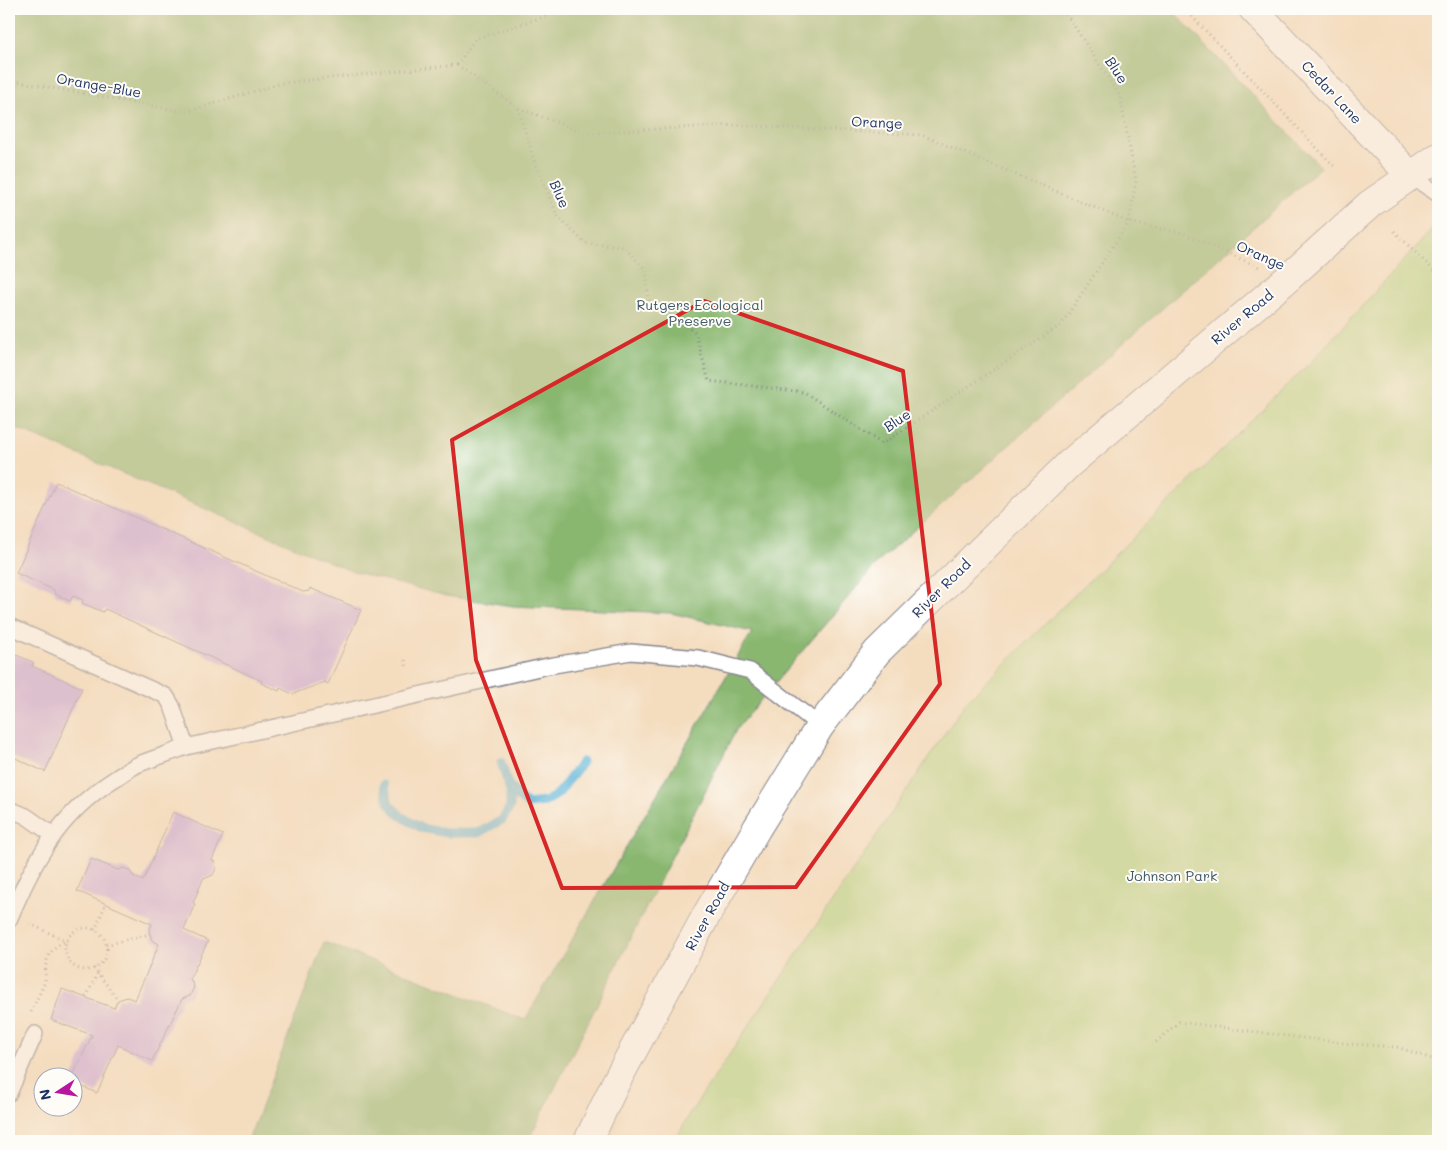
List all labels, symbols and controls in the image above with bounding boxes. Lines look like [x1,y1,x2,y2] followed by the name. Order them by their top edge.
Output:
[1101,53,1133,87] street label: Blue
[1298,56,1366,128] street label: Cedar Lane
[55,68,143,102] street label: Orange-Blue
[851,111,903,133] street label: Orange
[546,177,574,211] street label: Blue
[1234,236,1288,274] street label: Orange
[1207,285,1277,349] street label: River Road
[636,295,764,330] park label: Rutgers Ecological Preserve
[880,404,914,436] street label: Blue
[908,554,975,621] street label: River Road
[1127,866,1217,885] park label: Johnson Park
[680,878,734,954] street label: River Road
[32,1068,82,1118] north arrow
[34,1088,55,1102] text: N

